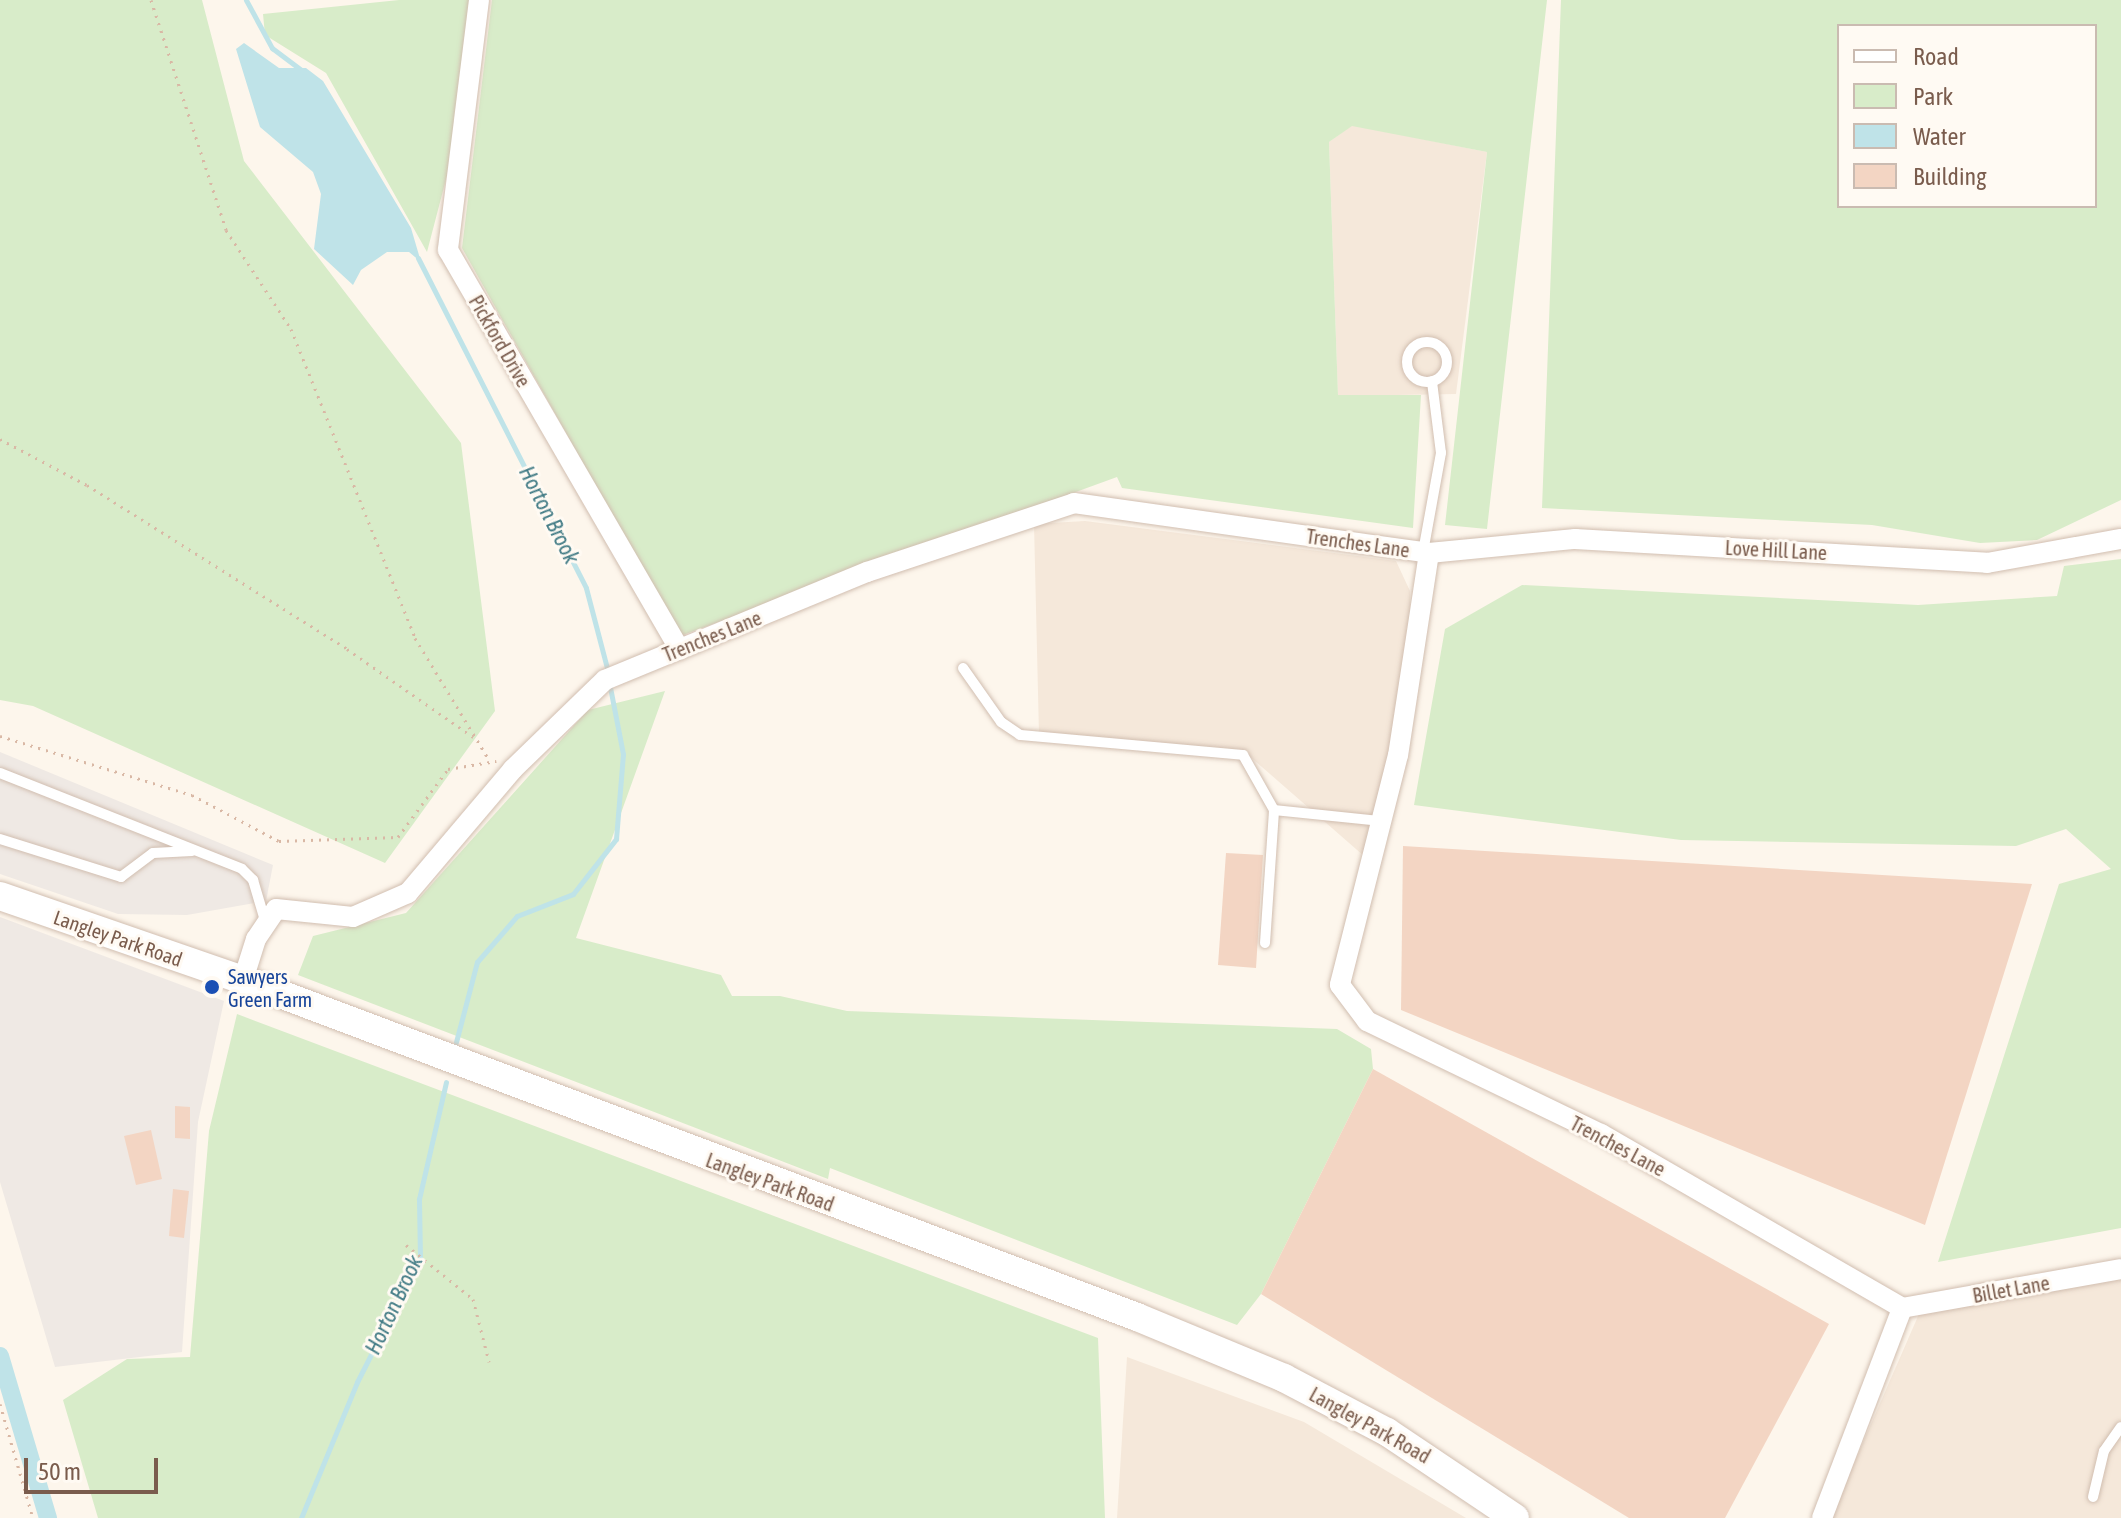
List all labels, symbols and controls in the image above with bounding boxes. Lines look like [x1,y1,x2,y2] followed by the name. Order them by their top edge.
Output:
[1837,24,2097,208] legend
[1913,43,1959,70] text: Road
[1913,83,1953,110] text: Park
[1913,123,1966,150] text: Water
[1913,163,1986,190] text: Building
[464,291,536,391] street label: Pickford Drive
[513,462,585,568] water label: Horton Brook
[1305,524,1411,562] street label: Trenches Lane
[1724,535,1828,565] street label: Love Hill Lane
[659,605,765,667] street label: Trenches Lane
[50,905,186,971] street label: Langley Park Road
[228,964,312,1011] place label: Sawyers Green Farm
[203,978,221,996] marker: Sawyers Green Farm
[1566,1111,1670,1181] street label: Trenches Lane
[703,1148,837,1216] street label: Langley Park Road
[360,1251,428,1359] water label: Horton Brook
[1971,1270,2051,1308] street label: Billet Lane
[1305,1382,1435,1468] street label: Langley Park Road
[28,1442,162,1492] scale bar
[38,1458,81,1485] text: 50 m

